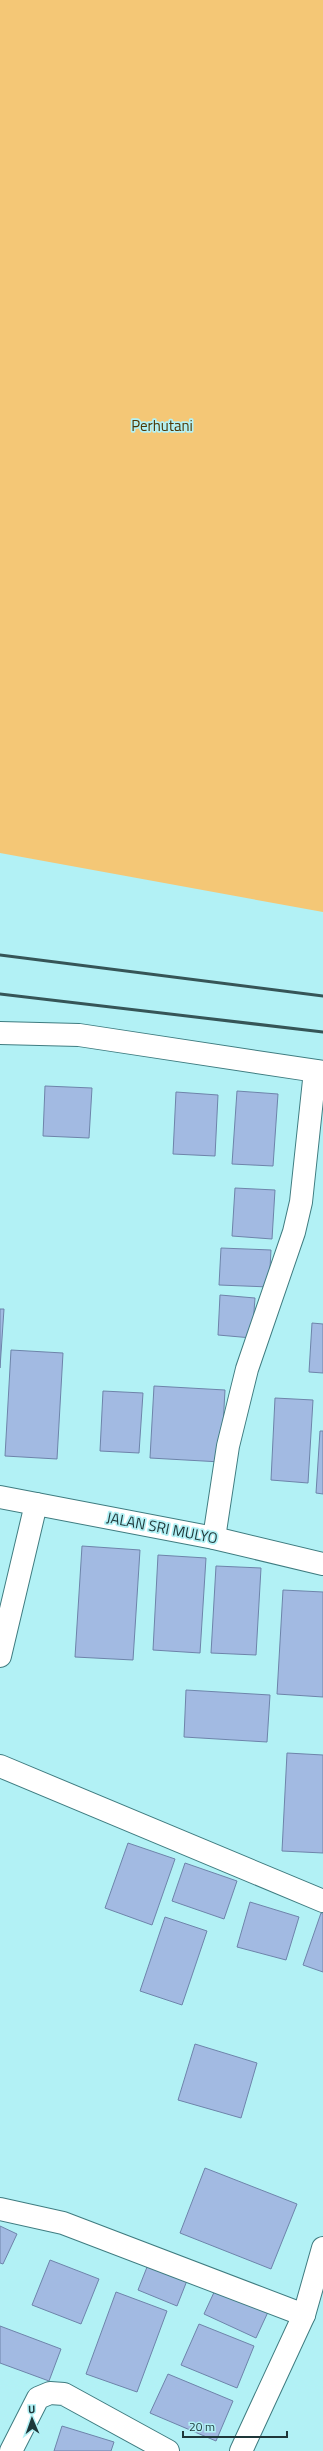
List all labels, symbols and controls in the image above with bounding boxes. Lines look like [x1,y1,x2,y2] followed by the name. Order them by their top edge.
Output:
[131,414,193,437] park label: Perhutani
[105,1505,220,1550] street label: JALAN SRI MULYO
[12,2399,52,2439] north arrow
[28,2401,36,2417] text: U
[183,2413,287,2439] scale bar
[189,2417,215,2436] text: 20 m

